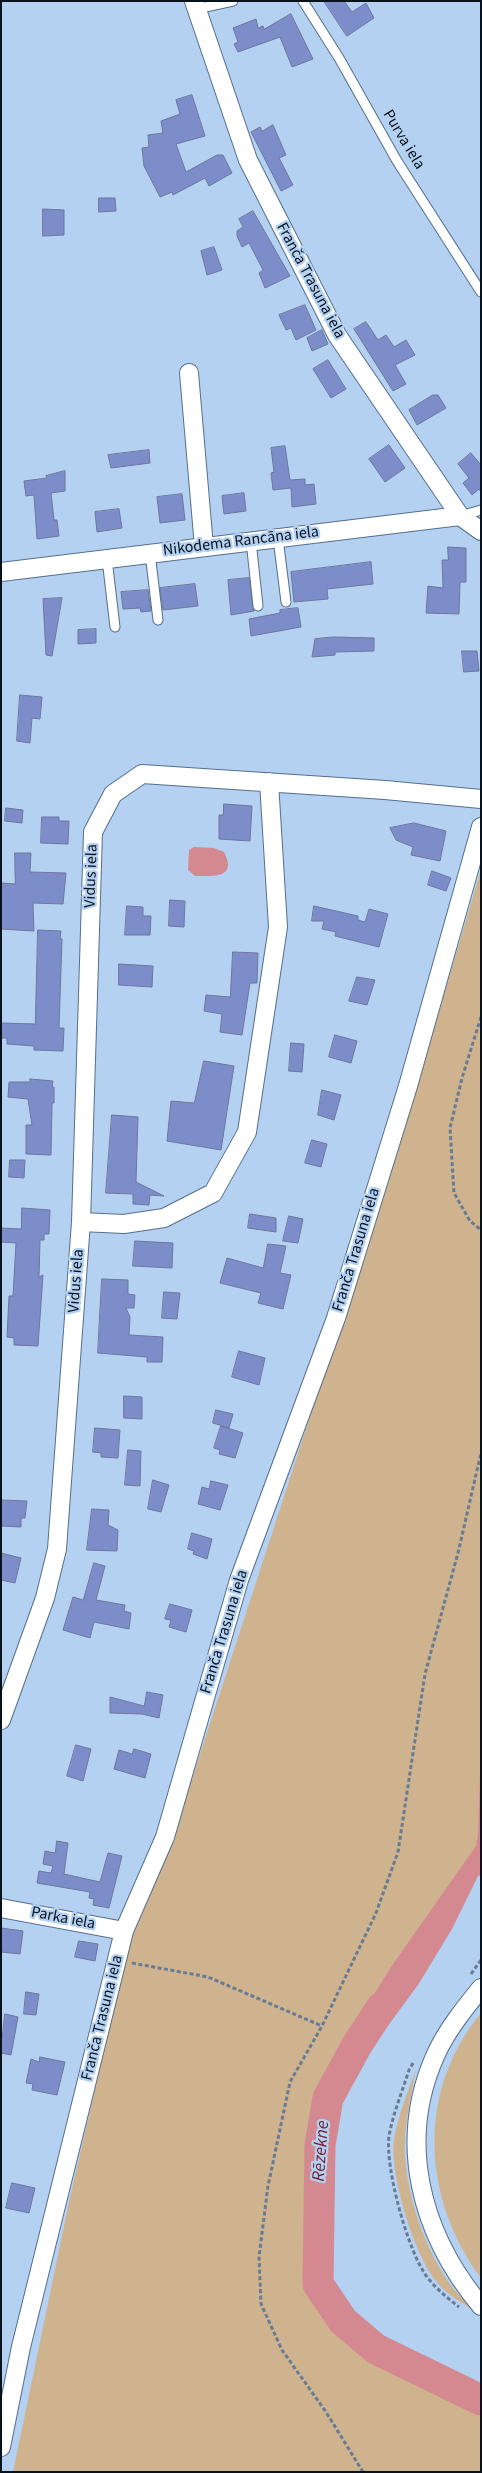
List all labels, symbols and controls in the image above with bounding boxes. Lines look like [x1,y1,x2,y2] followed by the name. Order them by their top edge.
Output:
[378,107,428,173] street label: Purva iela
[271,220,349,342] street label: Franča Trasuna iela
[162,523,320,561] street label: Nikodema Rancāna iela
[81,844,103,908] street label: Vidus iela
[329,1186,385,1314] street label: Franča Trasuna iela
[65,1249,89,1313] street label: Vidus iela
[197,1568,253,1696] street label: Franča Trasuna iela
[29,1903,97,1935] street label: Parka iela
[78,1953,128,2083] street label: Franča Trasuna iela
[309,2120,335,2182] water label: Rēzekne

